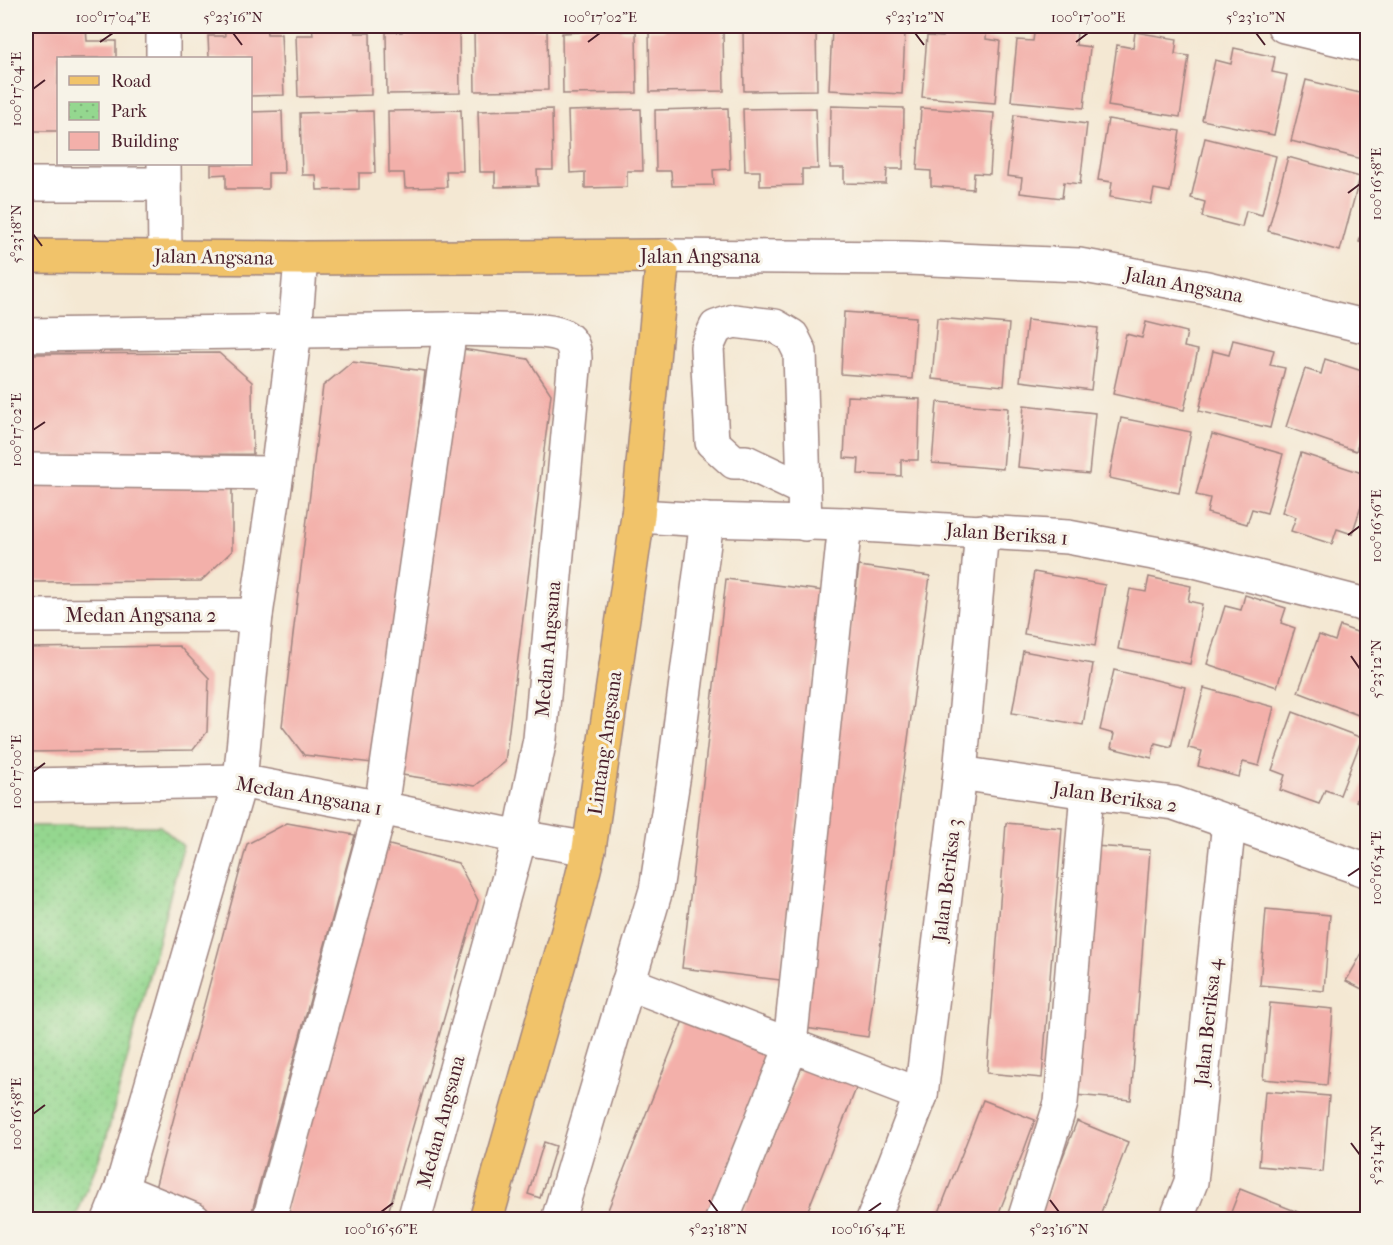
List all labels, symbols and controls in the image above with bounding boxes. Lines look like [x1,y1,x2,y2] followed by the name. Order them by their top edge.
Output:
[75,8,151,26] text: 100°17'04"E
[203,8,263,26] text: 5°23'16"N
[563,8,637,26] text: 100°17'02"E
[885,8,945,26] text: 5°23'12"N
[1051,8,1125,26] text: 100°17'00"E
[1226,8,1287,26] text: 5°23'10"N
[7,51,25,127] text: 100°17'04"E
[57,57,252,165] legend
[111,71,151,92] text: Road
[111,101,148,122] text: Park
[111,131,179,152] text: Building
[1367,148,1385,220] text: 100°16'58"E
[7,204,25,264] text: 5°23'18"N
[152,244,275,270] street label: Jalan Angsana
[638,245,761,268] street label: Jalan Angsana
[1121,262,1246,308] street label: Jalan Angsana
[7,393,25,467] text: 100°17'02"E
[1367,489,1385,563] text: 100°16'56"E
[943,518,1069,550] street label: Jalan Beriksa 1
[531,579,565,718] street label: Medan Angsana
[65,604,217,627] street label: Medan Angsana 2
[1367,639,1385,699] text: 5°23'12"N
[584,669,627,816] street label: Lintang Angsana
[7,735,25,809] text: 100°17'00"E
[234,772,384,820] street label: Medan Angsana 1
[1049,777,1179,817] street label: Jalan Beriksa 2
[928,817,966,945] street label: Jalan Beriksa 3
[1367,831,1385,905] text: 100°16'54"E
[1190,956,1226,1088] street label: Jalan Beriksa 4
[412,1052,470,1191] street label: Medan Angsana
[7,1078,25,1150] text: 100°16'58"E
[1367,1124,1385,1185] text: 5°23'14"N
[344,1220,418,1238] text: 100°16'56"E
[688,1220,748,1238] text: 5°23'18"N
[831,1220,905,1238] text: 100°16'54"E
[1029,1220,1089,1238] text: 5°23'16"N

